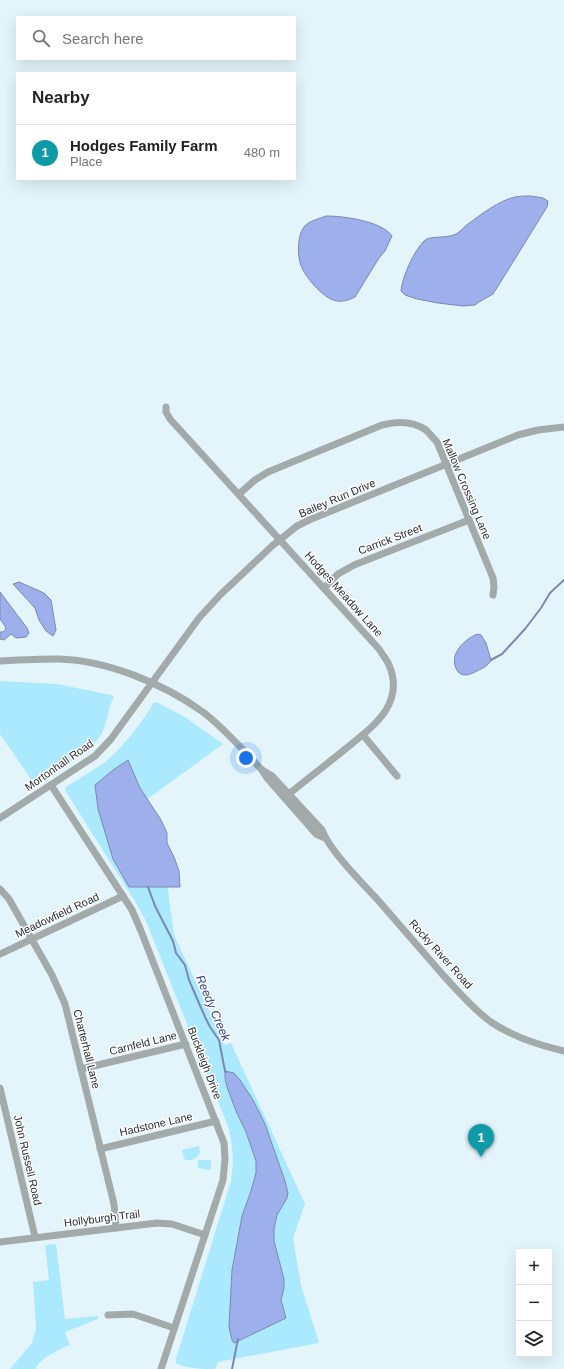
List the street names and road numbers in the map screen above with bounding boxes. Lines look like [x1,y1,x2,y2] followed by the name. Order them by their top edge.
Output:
[440,437,494,541] street label: Mallow Crossing Lane
[297,476,377,520] street label: Bailey Run Drive
[356,521,424,557] street label: Carrick Street
[303,549,385,639] street label: Hodges Meadow Lane
[22,737,96,793] street label: Mortonhall Road
[13,890,101,940] street label: Meadowfield Road
[407,917,475,991] street label: Rocky River Road
[71,1008,103,1090] street label: Charterhall Lane
[186,1025,224,1101] street label: Buckleigh Drive
[108,1029,178,1057] street label: Carnfeld Lane
[118,1110,194,1138] street label: Hadstone Lane
[12,1114,44,1206] street label: John Russell Road
[63,1207,141,1229] street label: Hollyburgh Trail

